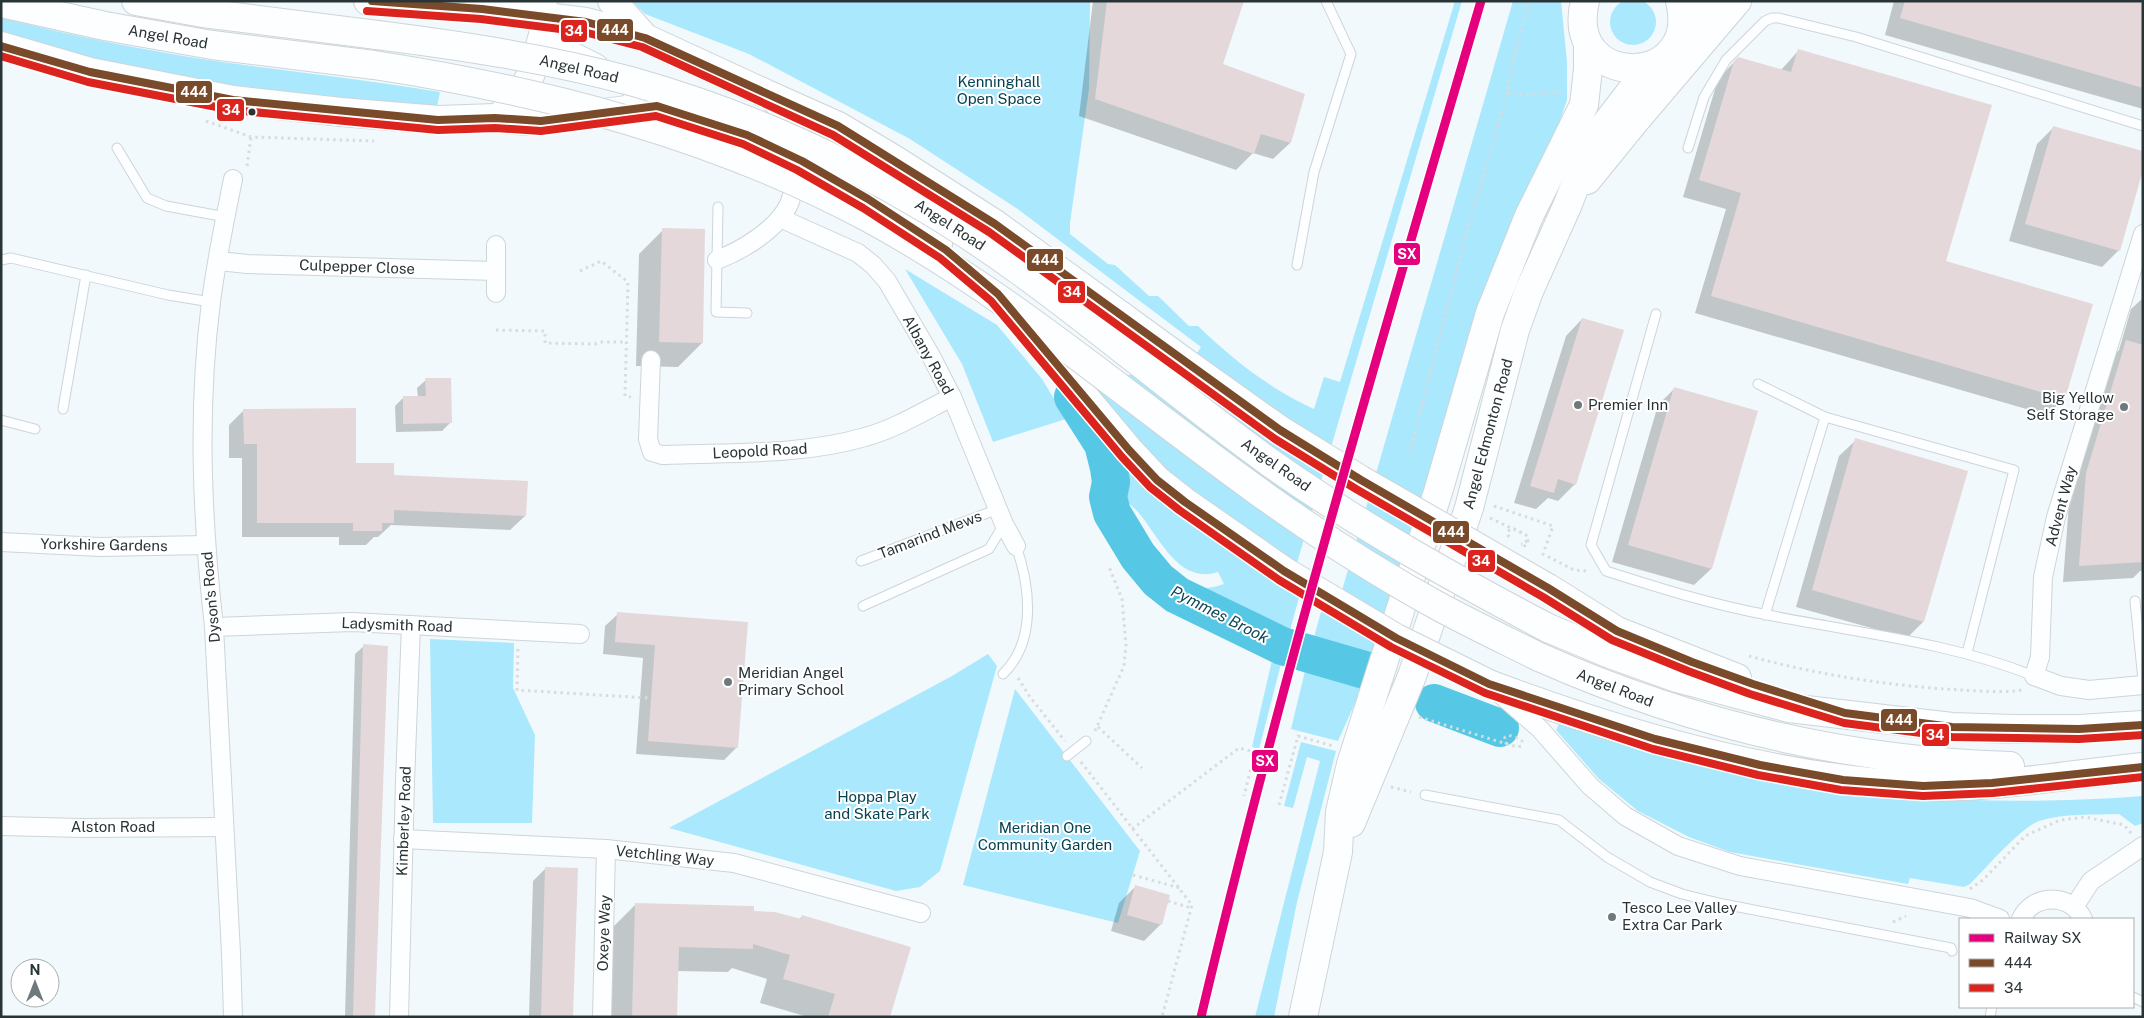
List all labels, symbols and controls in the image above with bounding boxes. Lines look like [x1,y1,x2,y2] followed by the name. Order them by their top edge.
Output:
[596,18,634,42] line badge: 444
[560,19,588,43] line badge: 34
[127,21,209,52] street label: Angel Road
[601,22,629,38] text: 444
[565,23,583,39] text: 34
[538,51,620,86] street label: Angel Road
[957,73,1041,107] park label: Kenninghall Open Space
[175,80,213,104] line badge: 444
[180,84,208,100] text: 444
[216,98,245,122] line badge: 34
[222,102,240,118] text: 34
[247,107,257,117] unlabelled marker
[912,196,989,254] street label: Angel Road
[1393,242,1421,266] line badge: SX
[1397,246,1417,262] text: SX
[1026,248,1064,272] line badge: 444
[1031,252,1059,268] text: 444
[299,256,415,277] street label: Culpepper Close
[1057,280,1086,304] line badge: 34
[1063,284,1081,300] text: 34
[900,312,957,397] street label: Albany Road
[1459,357,1516,511] street label: Angel Edmonton Road
[2026,389,2114,423] place label: Big Yellow Self Storage
[1588,396,1668,413] place label: Premier Inn
[1572,399,1584,411] marker: Premier Inn
[2118,401,2130,413] marker: Big Yellow Self Storage
[1238,435,1314,495] street label: Angel Road
[712,440,808,461] street label: Leopold Road
[2042,464,2079,548] street label: Advent Way
[876,507,984,562] street label: Tamarind Mews
[1432,520,1470,544] line badge: 444
[1437,524,1465,540] text: 444
[40,535,168,554] street label: Yorkshire Gardens
[1467,549,1496,573] line badge: 34
[198,551,223,643] street label: Dyson's Road
[1472,553,1490,569] text: 34
[1168,582,1272,647] water label: Pymmes Brook
[341,614,453,635] street label: Ladysmith Road
[738,664,844,698] place label: Meridian Angel Primary School
[1575,665,1656,710] street label: Angel Road
[722,676,734,688] marker: Meridian Angel Primary School
[1880,708,1918,732] line badge: 444
[1885,712,1913,728] text: 444
[1921,723,1950,747] line badge: 34
[1926,727,1944,743] text: 34
[1251,749,1279,773] line badge: SX
[1255,753,1275,769] text: SX
[393,766,414,876] street label: Kimberley Road
[824,788,930,822] park label: Hoppa Play and Skate Park
[71,818,155,835] street label: Alston Road
[978,819,1112,853] park label: Meridian One Community Garden
[615,842,715,869] street label: Vetchling Way
[594,894,613,972] street label: Oxeye Way
[1622,899,1737,933] place label: Tesco Lee Valley Extra Car Park
[1606,911,1618,923] marker: Tesco Lee Valley Extra Car Park
[1959,918,2134,1008] legend
[2004,929,2082,946] text: Railway SX
[2004,954,2032,971] text: 444
[10,958,60,1008] north arrow
[30,962,40,978] text: N
[2004,979,2023,996] text: 34

